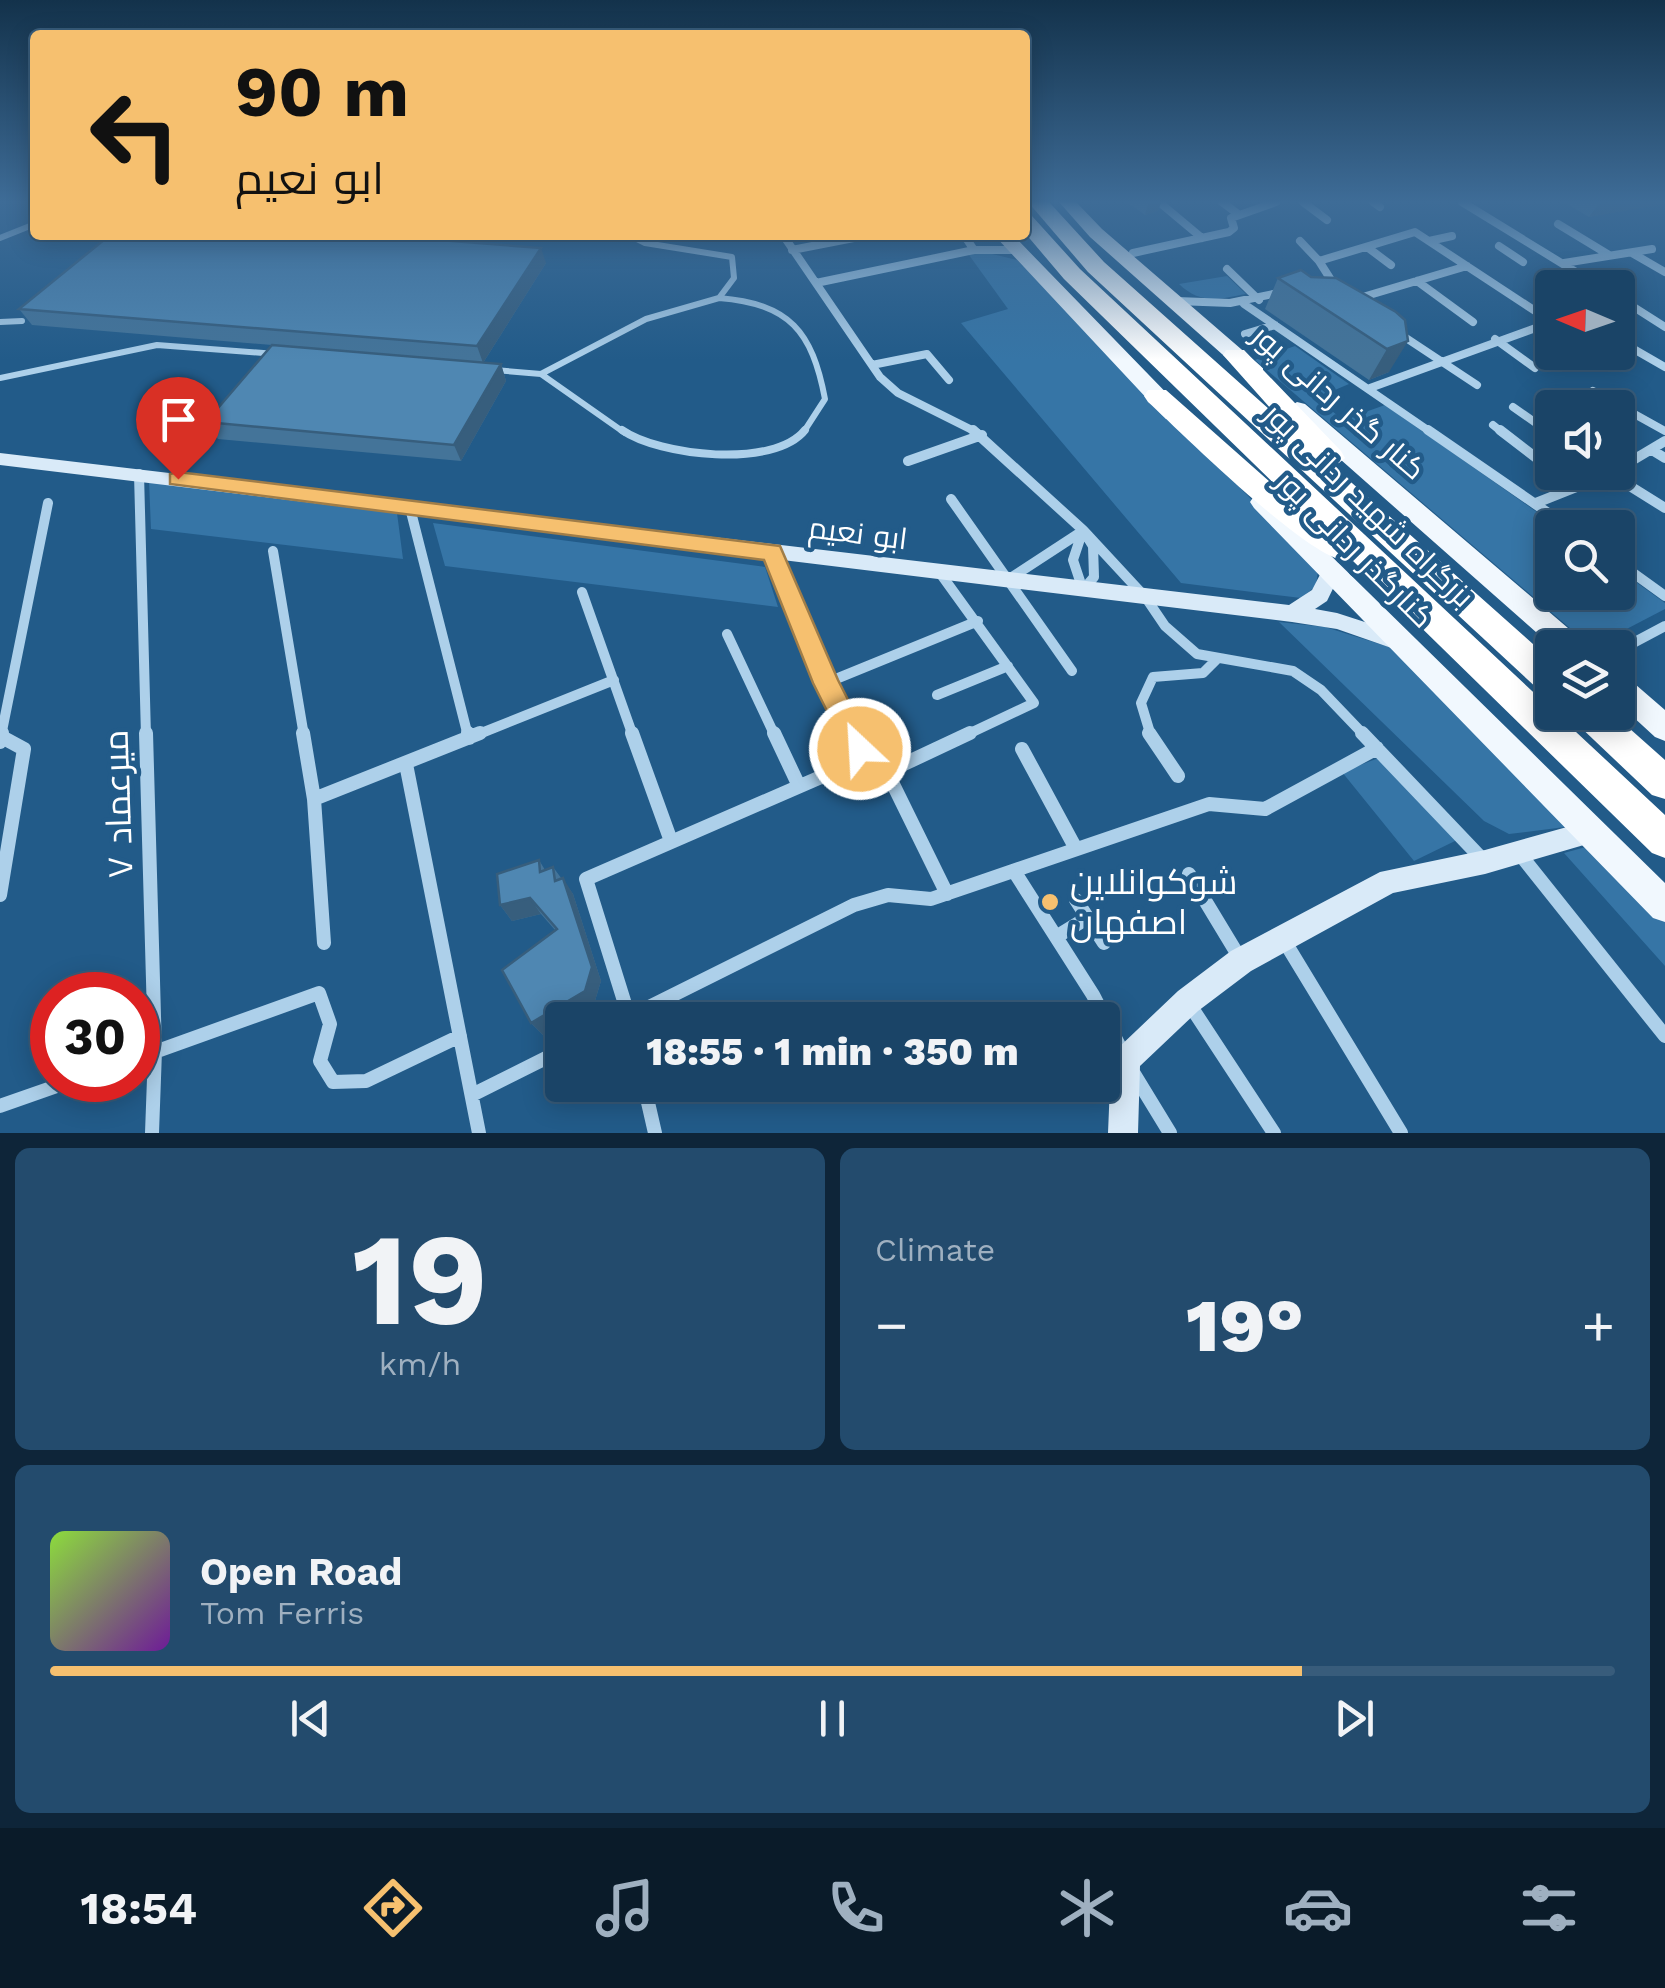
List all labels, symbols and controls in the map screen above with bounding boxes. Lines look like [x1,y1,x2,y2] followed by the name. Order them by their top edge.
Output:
[235,51,409,133] text: 90 m
[70,70,200,200] icon: left
[235,152,384,205] text: ابو نعیم
[1535,270,1635,370] north arrow
[1535,270,1635,730] map controls
[1243,316,1433,488] street label: کنار گذر ردانی پور
[136,377,221,480] pin
[1535,390,1635,490] button: sound
[151,392,206,447] icon: arrive
[1254,394,1481,616] street label: بزرگراه شهید ردانی پور
[1267,462,1441,636] street label: کنارگذر ردانی پور
[806,510,909,559] street label: ابو نعیم
[1535,510,1635,610] button: search
[1535,630,1635,730] button: layers
[808,697,912,801] position arrow
[94,729,142,879] street label: میرعماد ۷
[1070,861,1237,943] place label: شوکوانلاین اصفهان
[1039,891,1061,913] marker: شوکوانلاین اصفهان
[30,972,160,1102] speed limit sign: 30
[646,1030,1019,1074] text: 18:55 · 1 min · 350 m
[352,1203,488,1356] text: 19
[875,1231,995,1269] text: Climate
[1186,1281,1304,1369] text: 19°
[875,1293,908,1357] text: −
[1582,1293,1615,1357] text: +
[379,1345,461,1383] text: km/h
[200,1550,402,1594] text: Open Road
[200,1594,364,1632] text: Tom Ferris
[283,1691,338,1746] icon: previous
[805,1691,860,1746] icon: pause
[1327,1691,1382,1746] icon: next
[358,1873,428,1943] icon: directions
[590,1873,660,1943] icon: music
[821,1873,891,1943] icon: phone
[1052,1873,1122,1943] icon: climate
[1283,1873,1353,1943] icon: car
[1514,1873,1584,1943] icon: filters
[81,1882,197,1935] text: 18:54

